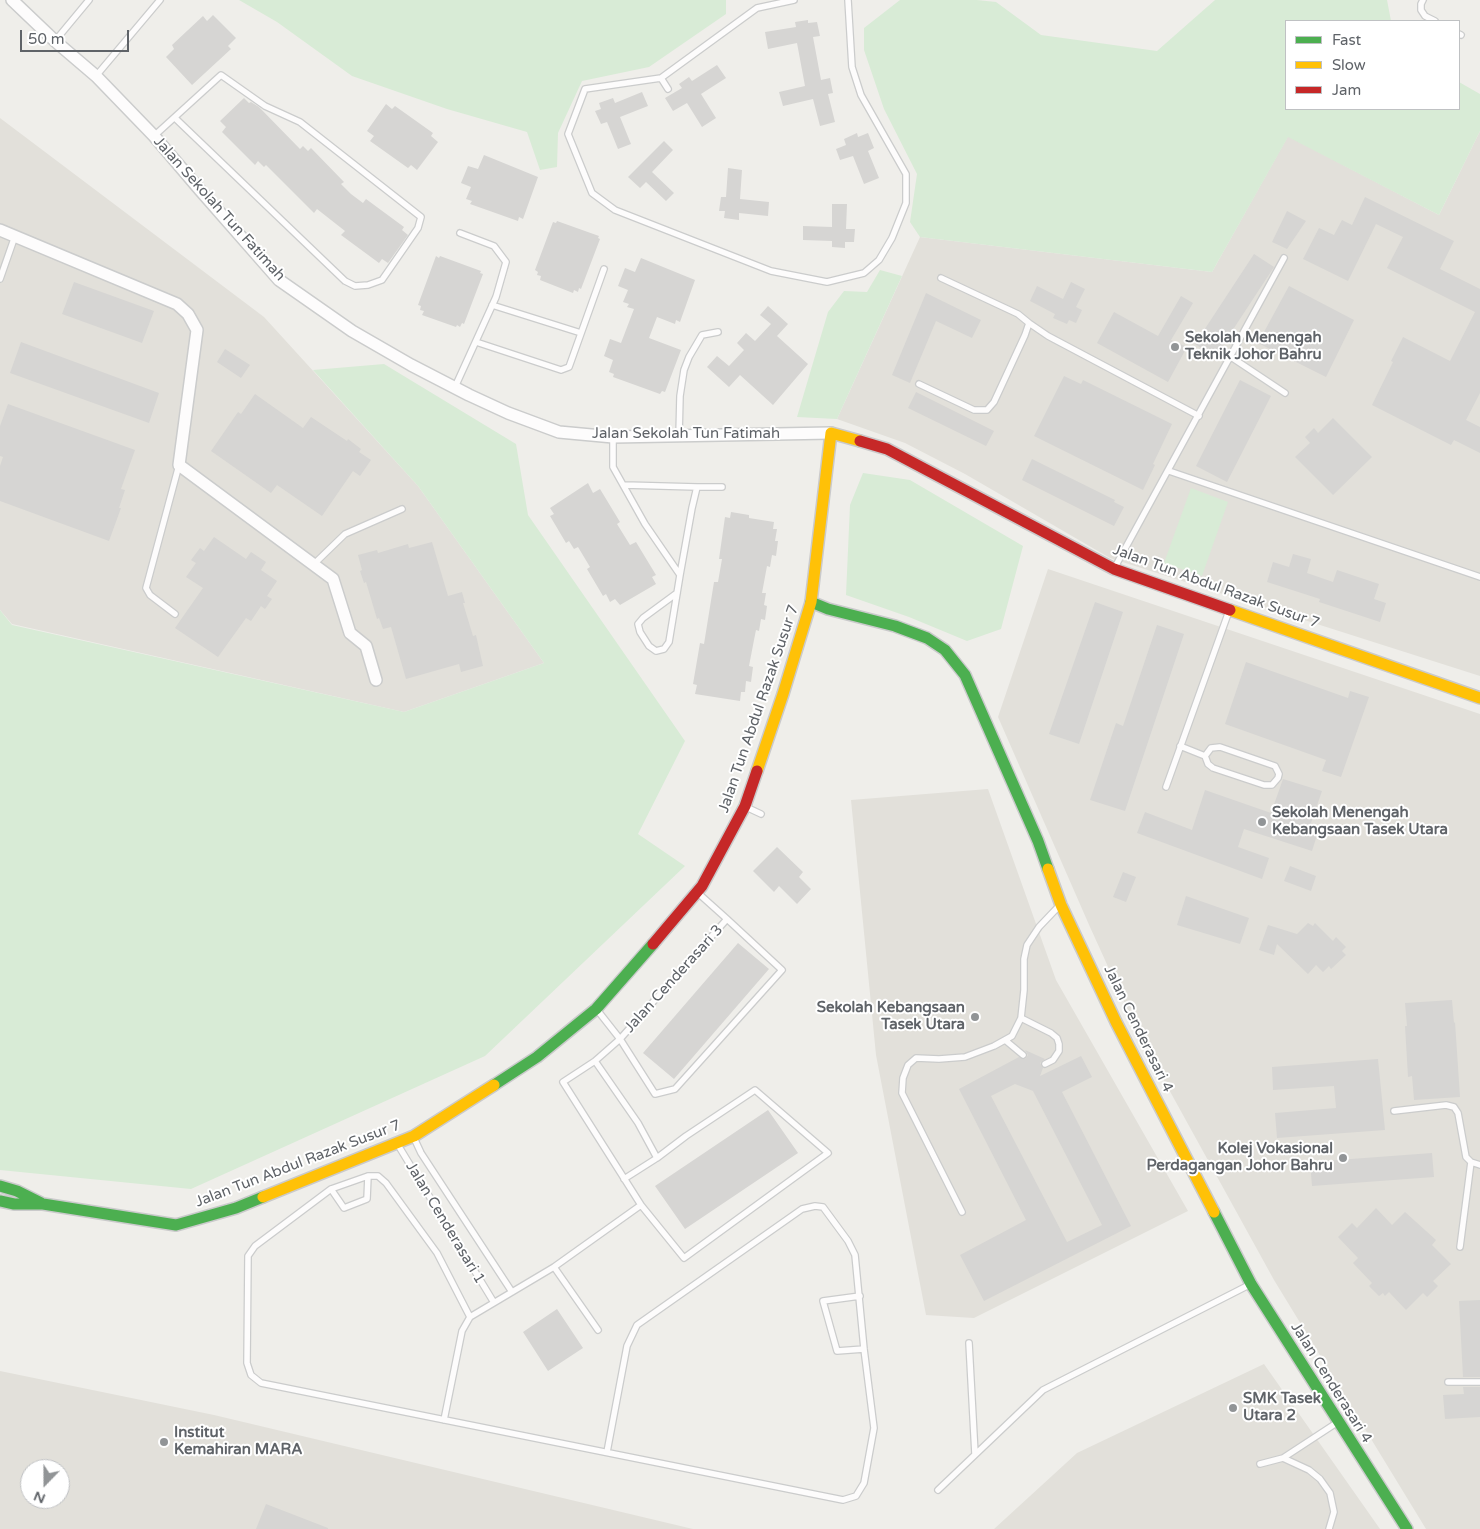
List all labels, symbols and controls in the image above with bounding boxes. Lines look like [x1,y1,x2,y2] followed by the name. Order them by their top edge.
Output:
[22,20,131,52] scale bar
[1285,20,1460,110] legend
[28,30,65,48] text: 50 m
[1332,31,1361,49] text: Fast
[1332,56,1366,74] text: Slow
[1332,81,1361,99] text: Jam
[149,133,289,285] street label: Jalan Sekolah Tun Fatimah
[1185,329,1322,364] place label: Sekolah Menengah Teknik Johor Bahru
[1169,341,1181,353] marker: Sekolah Menengah Teknik Johor Bahru
[592,425,780,443] street label: Jalan Sekolah Tun Fatimah
[1110,541,1322,633] street label: Jalan Tun Abdul Razak Susur 7
[715,603,803,815] street label: Jalan Tun Abdul Razak Susur 7
[1272,804,1448,839] place label: Sekolah Menengah Kebangsaan Tasek Utara
[1256,816,1268,828] marker: Sekolah Menengah Kebangsaan Tasek Utara
[621,921,727,1037] street label: Jalan Cenderasari 3
[1099,963,1177,1095] street label: Jalan Cenderasari 4
[817,999,965,1034] place label: Sekolah Kebangsaan Tasek Utara
[969,1011,981,1023] marker: Sekolah Kebangsaan Tasek Utara
[193,1116,403,1212] street label: Jalan Tun Abdul Razak Susur 7
[1146,1140,1333,1175] place label: Kolej Vokasional Perdagangan Johor Bahru
[1337,1152,1349,1164] marker: Kolej Vokasional Perdagangan Johor Bahru
[401,1159,489,1287] street label: Jalan Cenderasari 1
[1287,1319,1375,1447] street label: Jalan Cenderasari 4
[1243,1390,1321,1425] place label: SMK Tasek Utara 2
[1227,1402,1239,1414] marker: SMK Tasek Utara 2
[174,1424,302,1459] place label: Institut Kemahiran MARA
[158,1436,170,1448] marker: Institut Kemahiran MARA
[20,1459,70,1509] north arrow
[31,1487,48,1507] text: N

